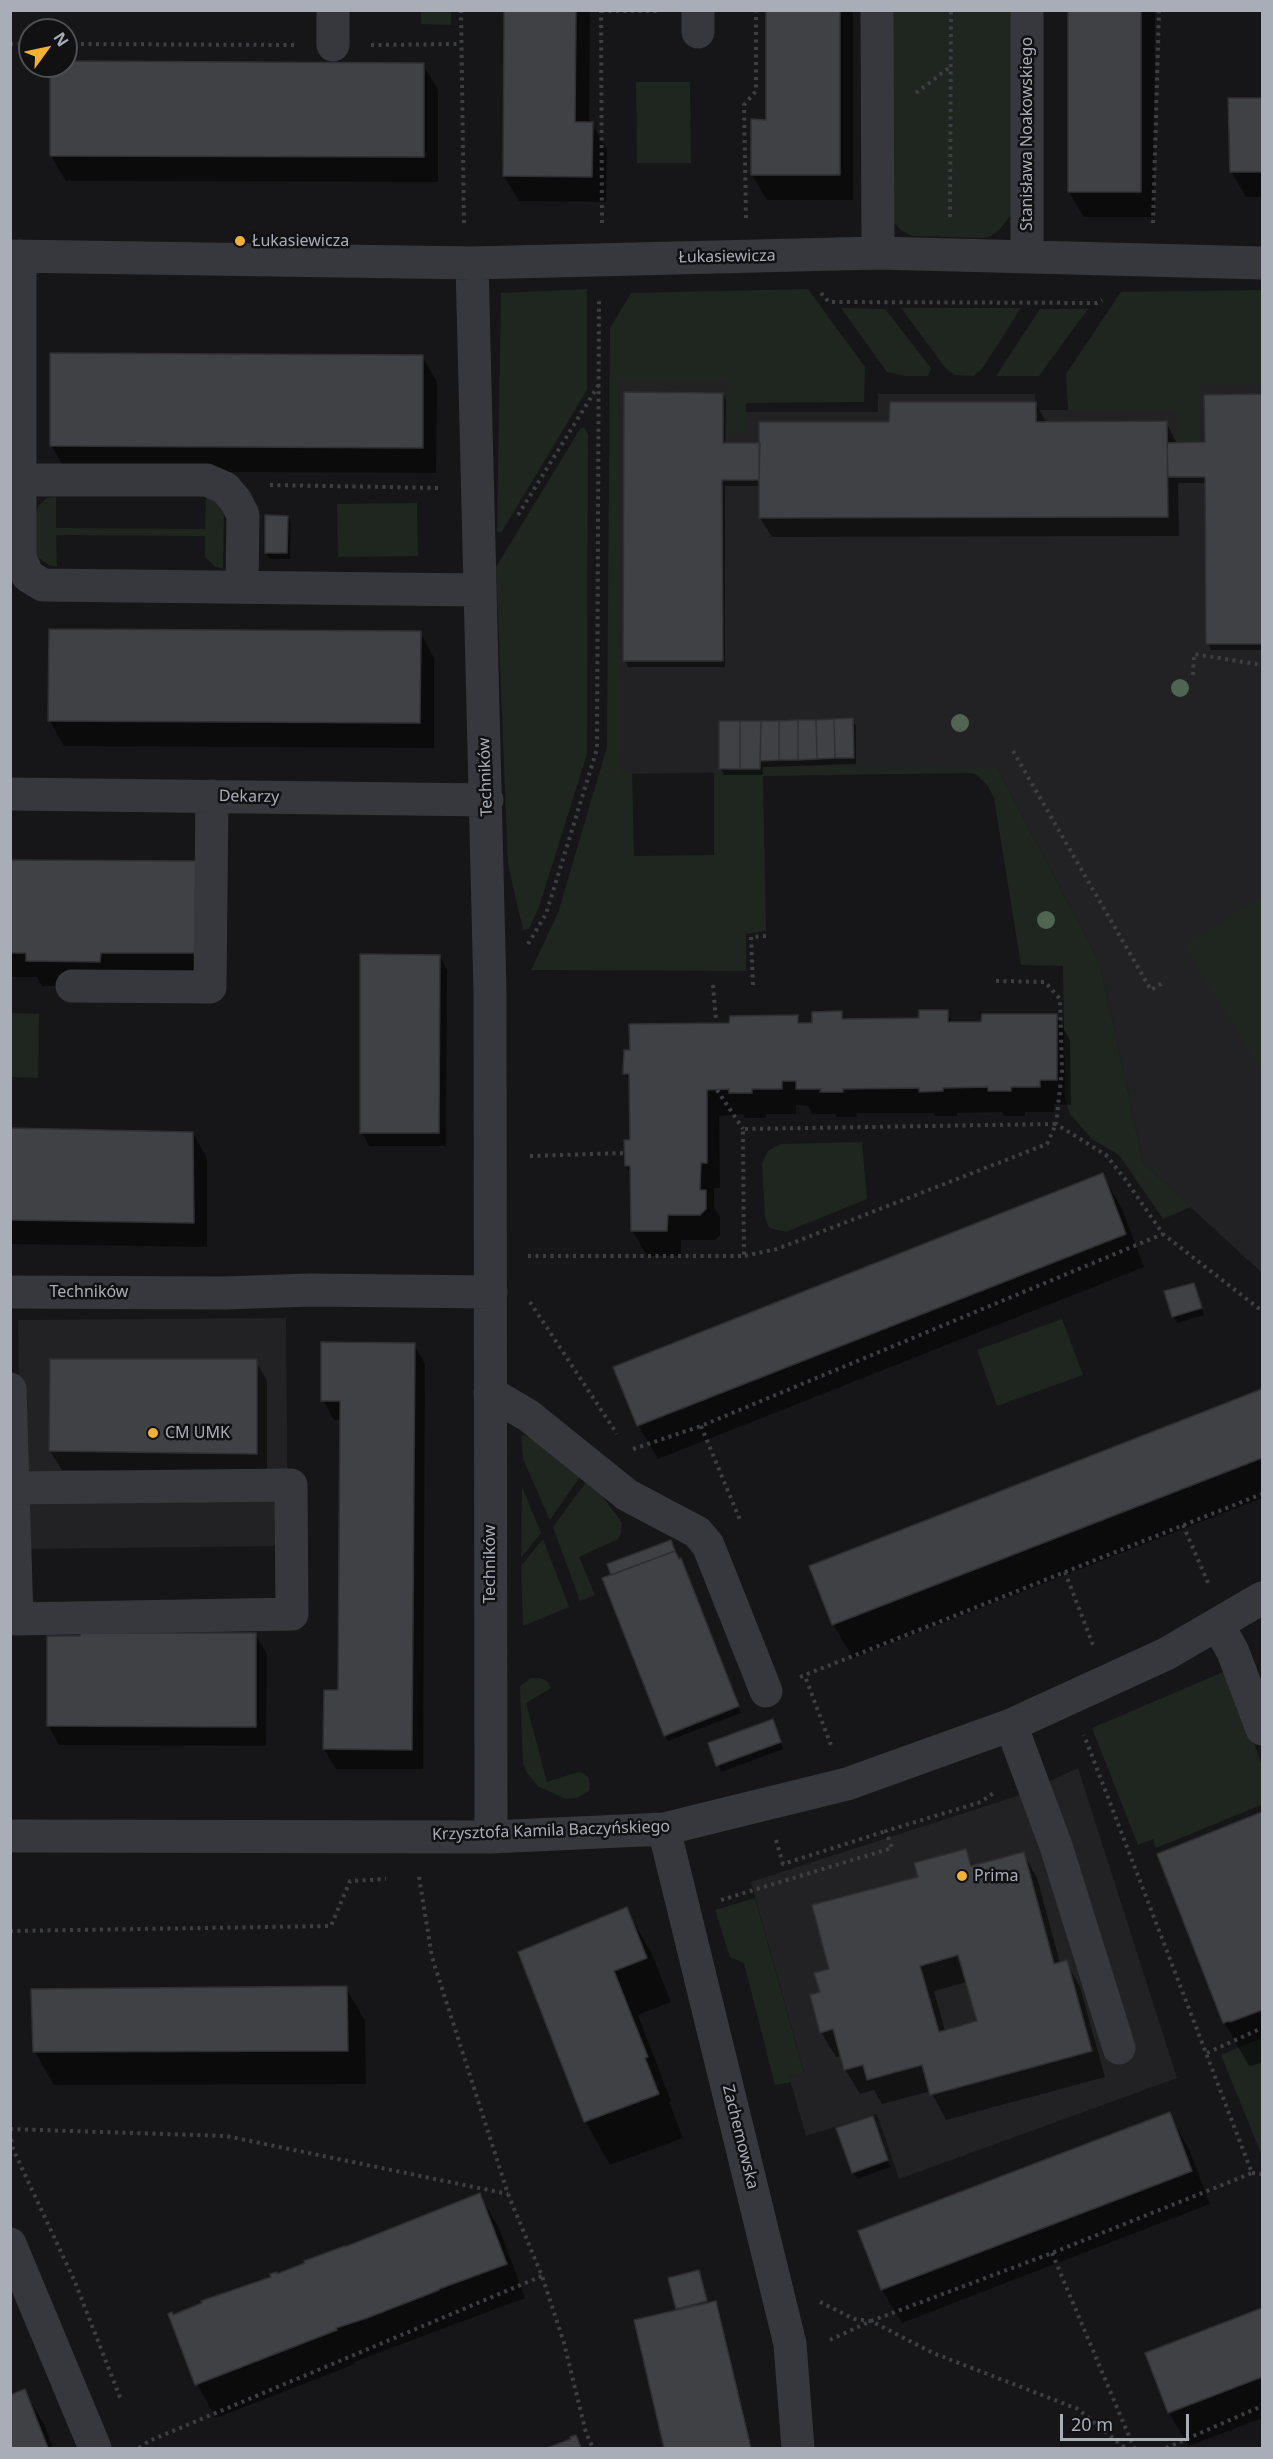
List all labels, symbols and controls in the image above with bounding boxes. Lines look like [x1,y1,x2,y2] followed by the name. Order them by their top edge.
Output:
[18,18,78,78] north arrow
[49,28,74,51] text: N
[1017,37,1037,231] street label: Stanisława Noakowskiego
[252,231,349,251] place label: Łukasiewicza
[233,234,247,248] marker: Łukasiewicza
[678,247,776,267] street label: Łukasiewicza
[475,737,497,817] street label: Techników
[219,787,279,807] street label: Dekarzy
[50,1282,128,1302] street label: Techników
[165,1423,230,1443] place label: CM UMK
[146,1426,160,1440] marker: CM UMK
[480,1525,500,1603] street label: Techników
[432,1817,670,1845] street label: Krzysztofa Kamila Baczyńskiego
[974,1866,1018,1886] place label: Prima
[955,1869,969,1883] marker: Prima
[718,2083,762,2191] street label: Zachemowska
[1063,2402,1192,2440] scale bar
[1071,2412,1113,2436] text: 20 m

